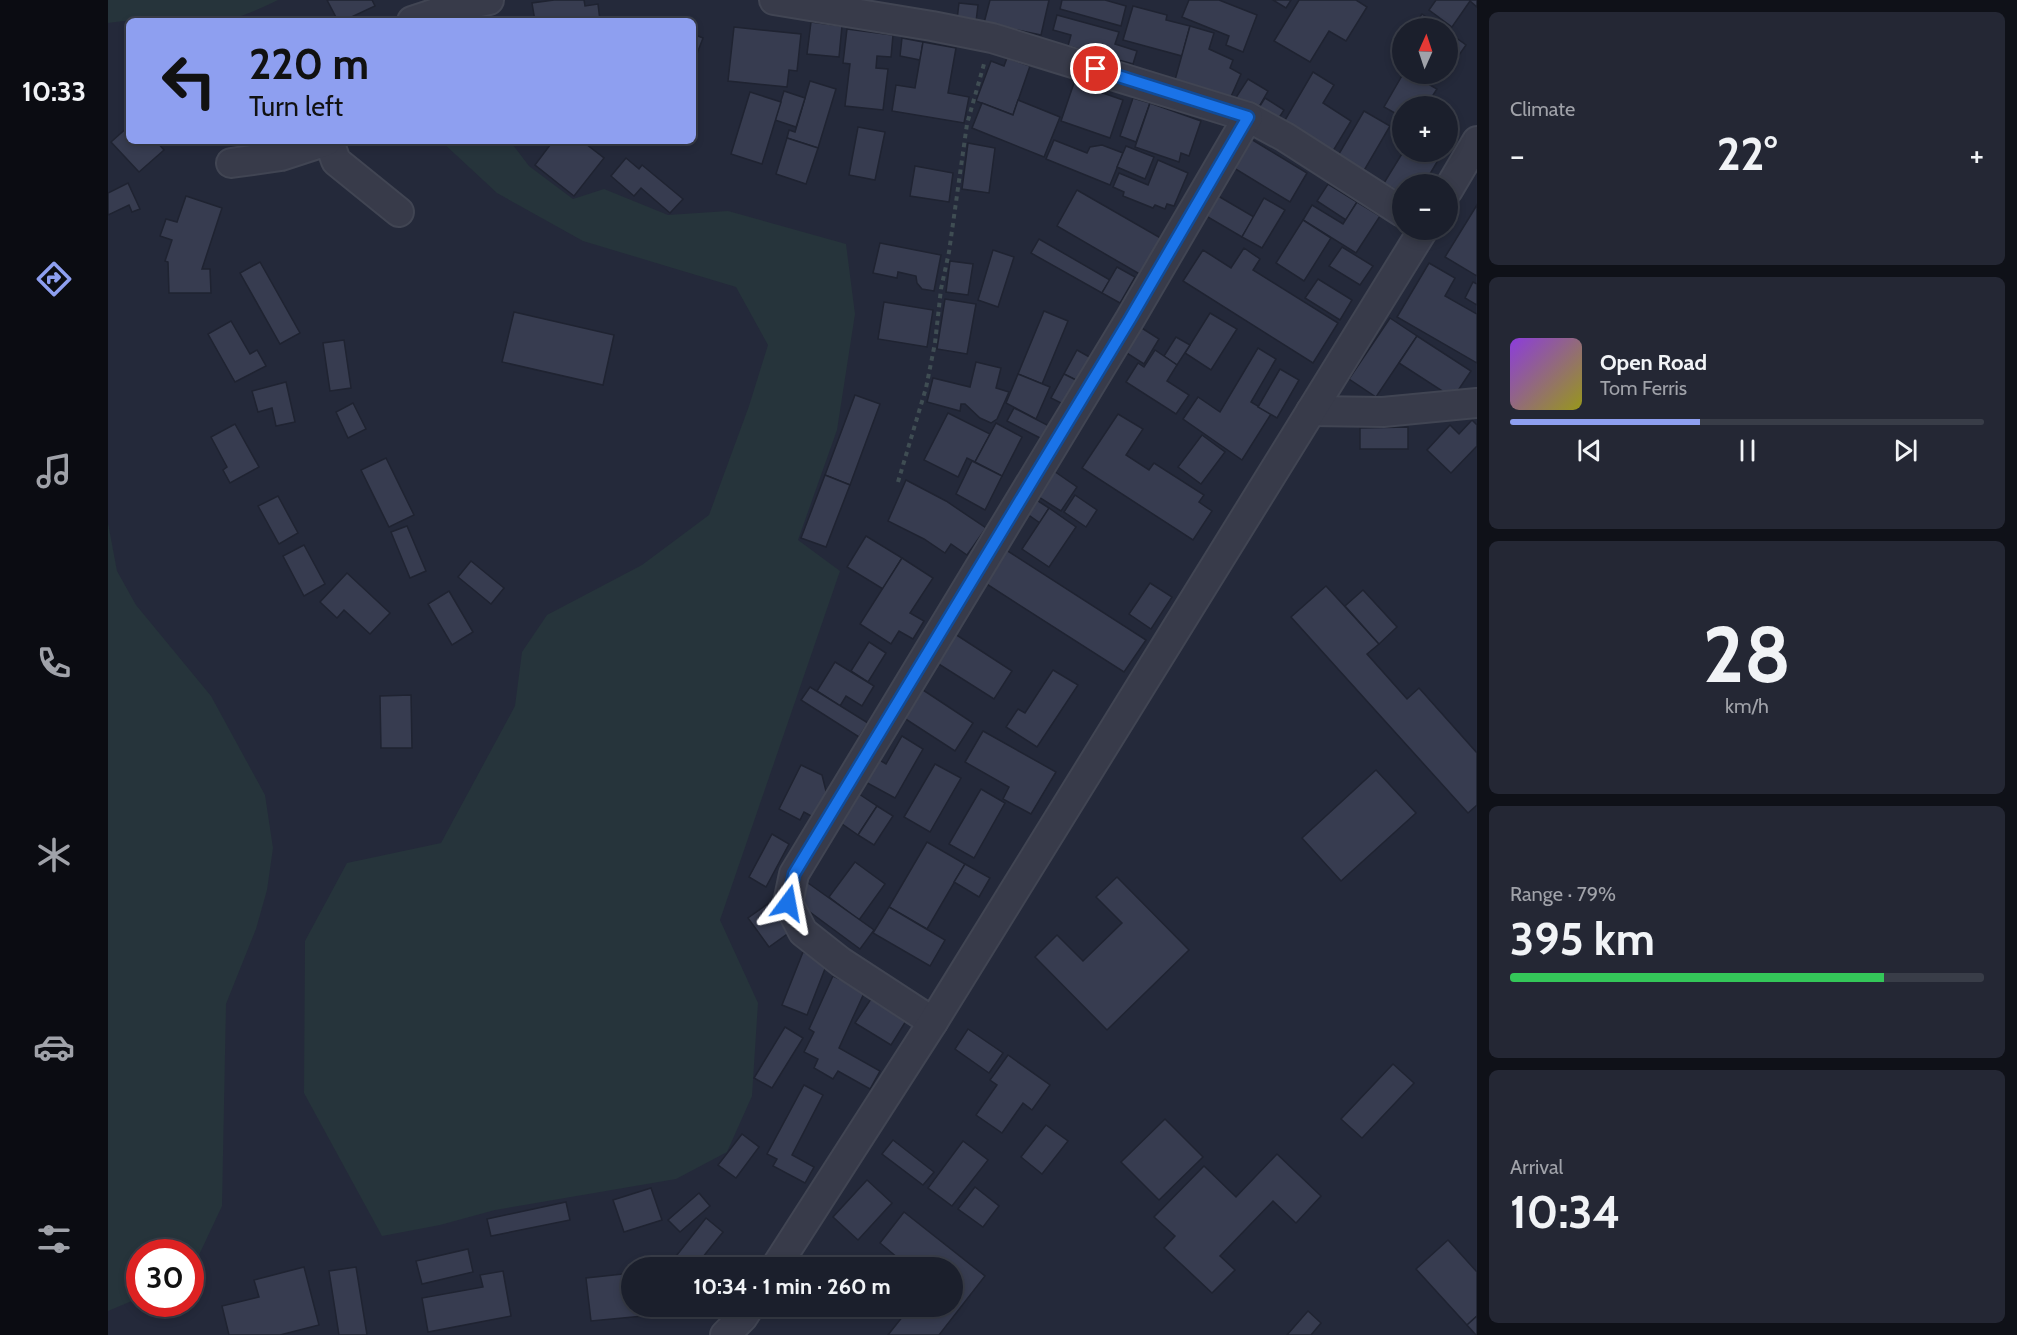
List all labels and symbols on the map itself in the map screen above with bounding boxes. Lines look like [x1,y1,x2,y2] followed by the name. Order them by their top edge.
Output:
[1392,18,1458,84] north arrow
[1070,43,1121,94] pin
[756,871,820,935] position arrow
[126,1239,204,1317] speed limit sign: 30

